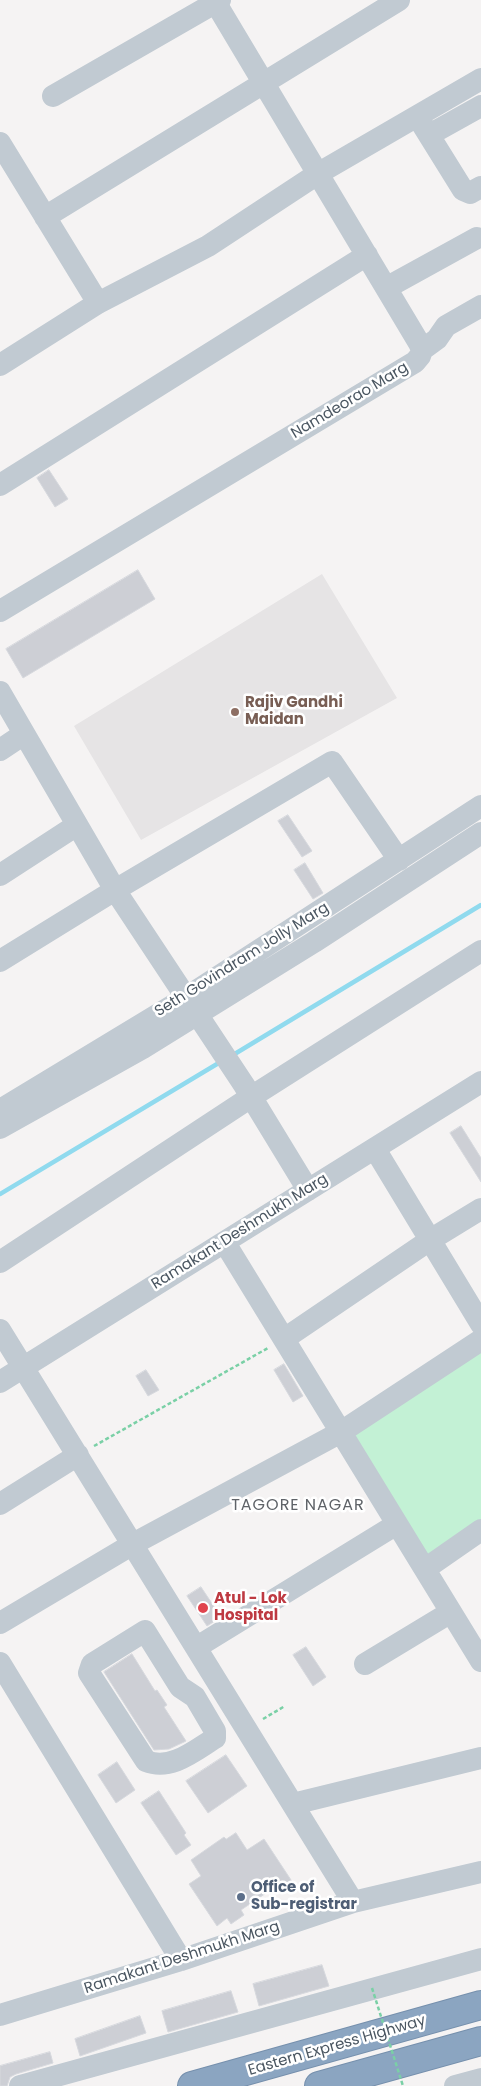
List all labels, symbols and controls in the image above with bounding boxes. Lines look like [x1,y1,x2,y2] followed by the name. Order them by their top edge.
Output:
[288,359,412,443] street label: Namdeorao Marg
[245,694,343,729] place label: Rajiv Gandhi Maidan
[229,706,241,718] marker: Rajiv Gandhi Maidan
[152,899,332,1021] street label: Seth Govindram Jolly Marg
[149,1170,331,1294] street label: Ramakant Deshmukh Marg
[230,1496,366,1516] district label: TAGORE NAGAR
[214,1590,287,1625] place label: Atul - Lok Hospital
[196,1601,210,1615] marker: Atul - Lok Hospital
[251,1879,357,1914] place label: Office of Sub-registrar
[235,1891,247,1903] marker: Office of Sub-registrar
[82,1918,282,1998] street label: Ramakant Deshmukh Marg
[246,2012,428,2080] street label: Eastern Express Highway

